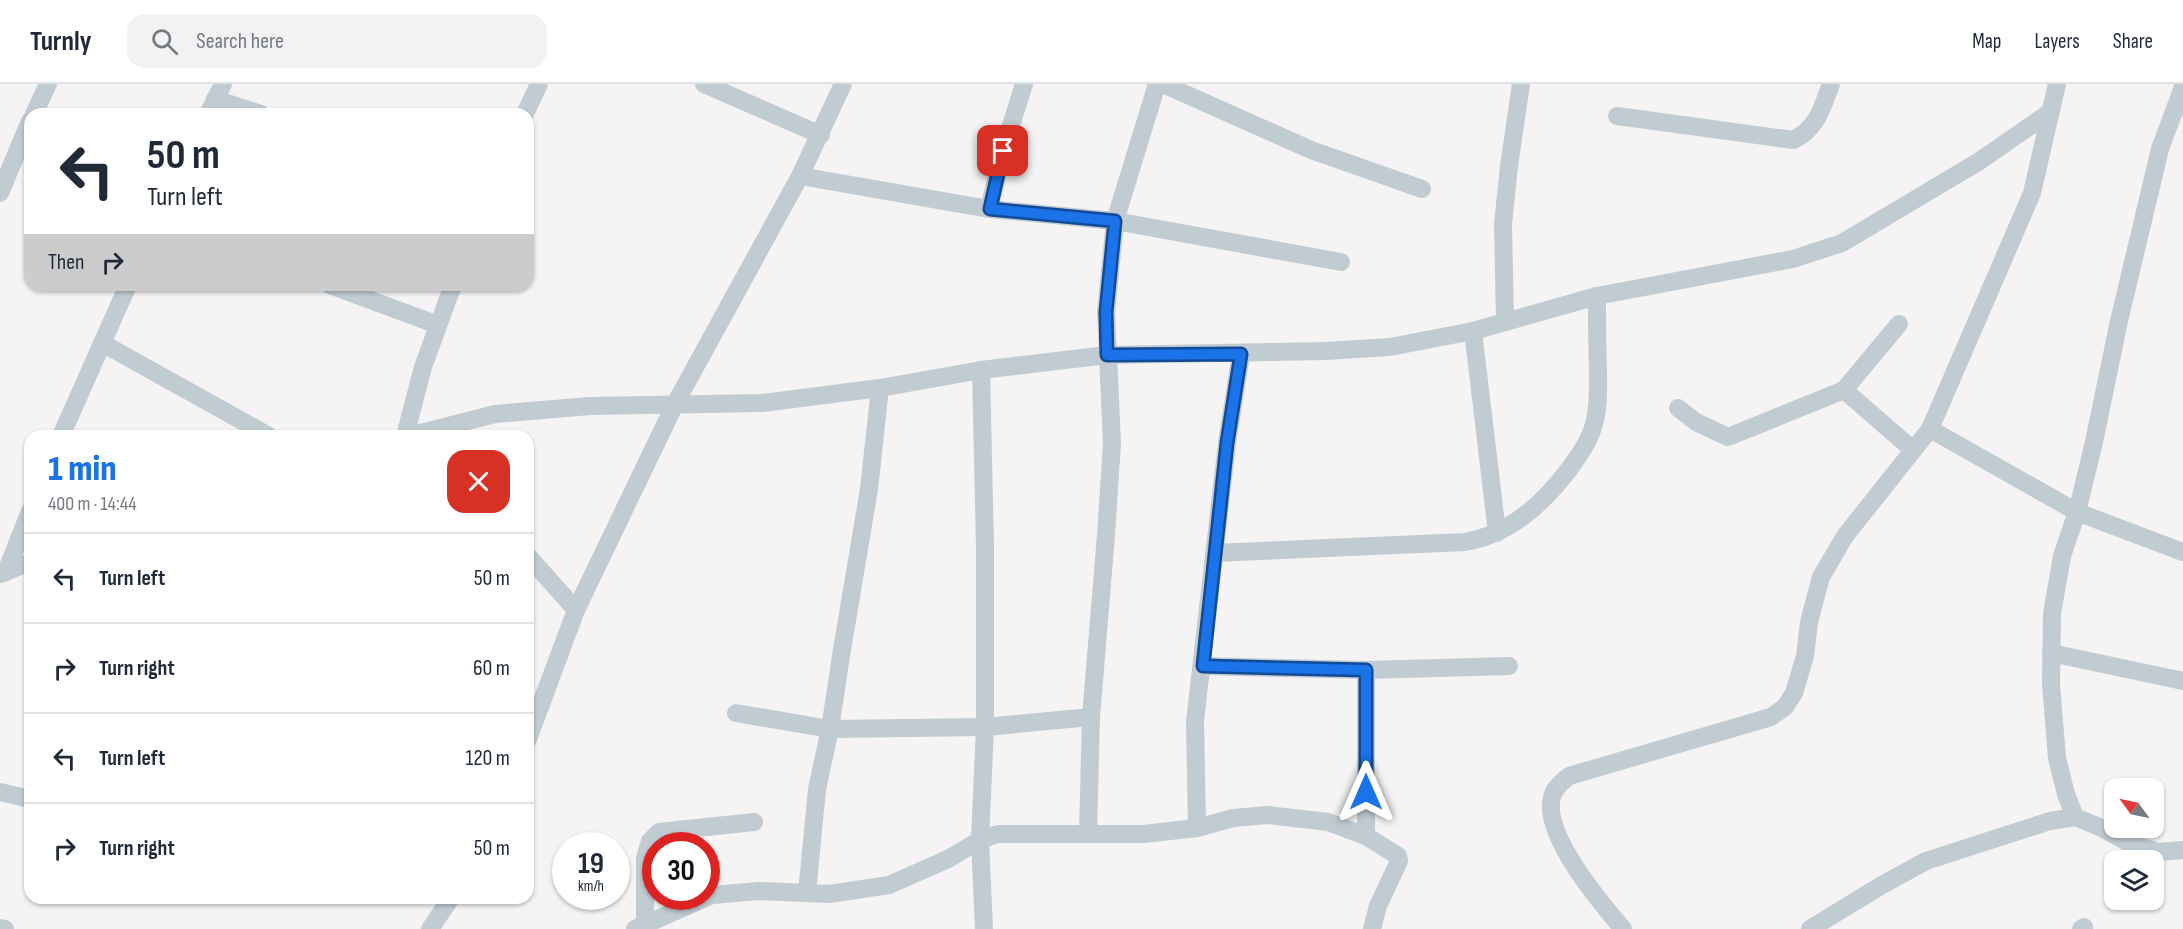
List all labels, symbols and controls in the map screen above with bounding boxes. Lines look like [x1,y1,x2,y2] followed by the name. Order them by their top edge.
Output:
[127,14,547,68] search box
[30,25,91,58] text: Turnly
[148,25,181,58] icon: search
[196,28,284,55] text: Search here
[1972,29,2001,54] text: Map
[2034,29,2080,54] text: Layers
[2113,29,2153,54] text: Share
[977,125,1028,176] pin
[147,130,220,181] text: 50 m
[48,132,126,210] icon: left
[986,134,1019,167] icon: arrive
[147,181,223,213] text: Turn left
[96,246,129,279] icon: right
[48,249,84,276] text: Then
[48,448,116,491] text: 1 min
[447,450,510,513] button: close
[48,492,137,516] text: 400 m · 14:44
[48,562,81,595] icon: left
[99,565,165,592] text: Turn left
[474,565,510,592] text: 50 m
[48,652,81,685] icon: right
[99,655,175,682] text: Turn right
[473,655,510,682] text: 60 m
[48,742,81,775] icon: left
[99,745,165,772] text: Turn left
[466,745,510,772] text: 120 m
[1334,760,1398,824] position arrow
[2104,778,2164,838] north arrow
[2104,778,2164,910] map controls
[48,832,81,865] icon: right
[642,832,720,910] speed limit sign: 30
[99,835,175,862] text: Turn right
[474,835,510,862] text: 50 m
[578,846,604,882] text: 19
[2104,850,2164,910] button: layers
[578,877,604,896] text: km/h

